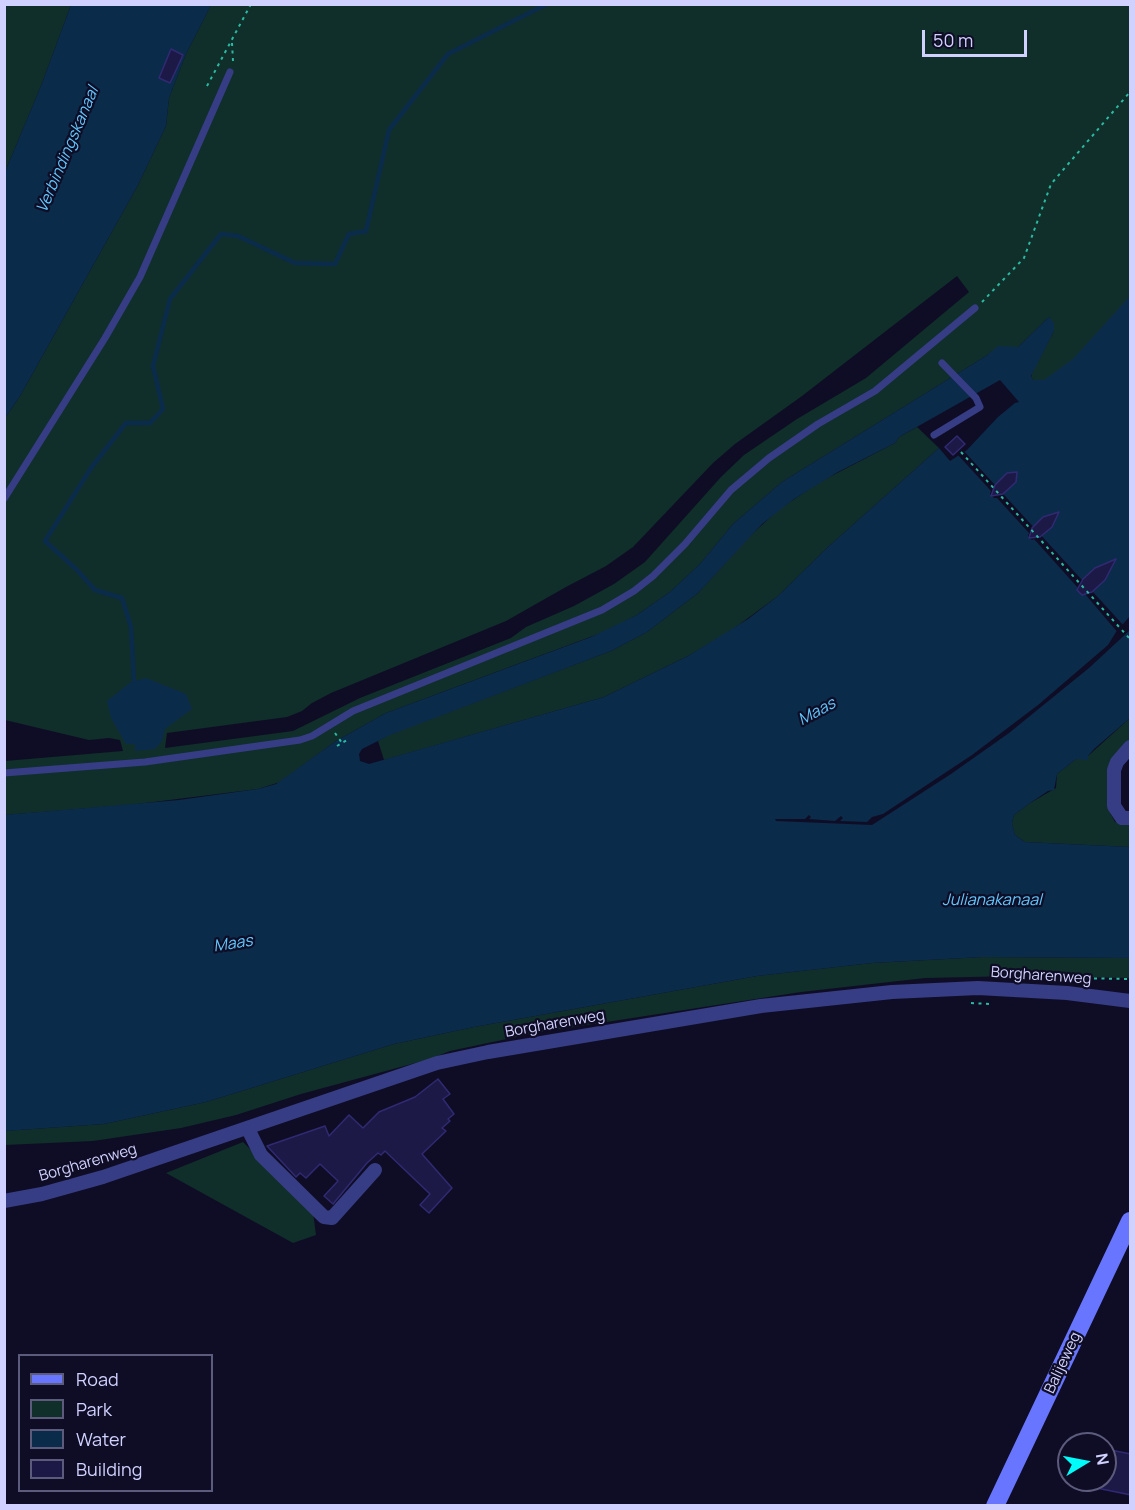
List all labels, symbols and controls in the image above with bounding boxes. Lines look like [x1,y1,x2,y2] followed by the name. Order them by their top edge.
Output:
[925,18,1030,56] scale bar
[933,28,973,52] text: 50 m
[33,84,103,216] water label: Verbindingskanaal
[795,694,839,730] water label: Maas
[942,891,1042,911] water label: Julianakanaal
[212,931,254,957] water label: Maas
[990,964,1092,988] street label: Borgharenweg
[504,1006,606,1042] street label: Borgharenweg
[37,1140,139,1186] street label: Borgharenweg
[1041,1329,1085,1397] street label: Balijeweg
[18,1354,213,1492] legend
[76,1367,119,1391] text: Road
[76,1397,112,1421] text: Park
[76,1427,126,1451] text: Water
[1057,1432,1117,1492] north arrow
[1091,1452,1115,1467] text: N
[76,1457,142,1481] text: Building

